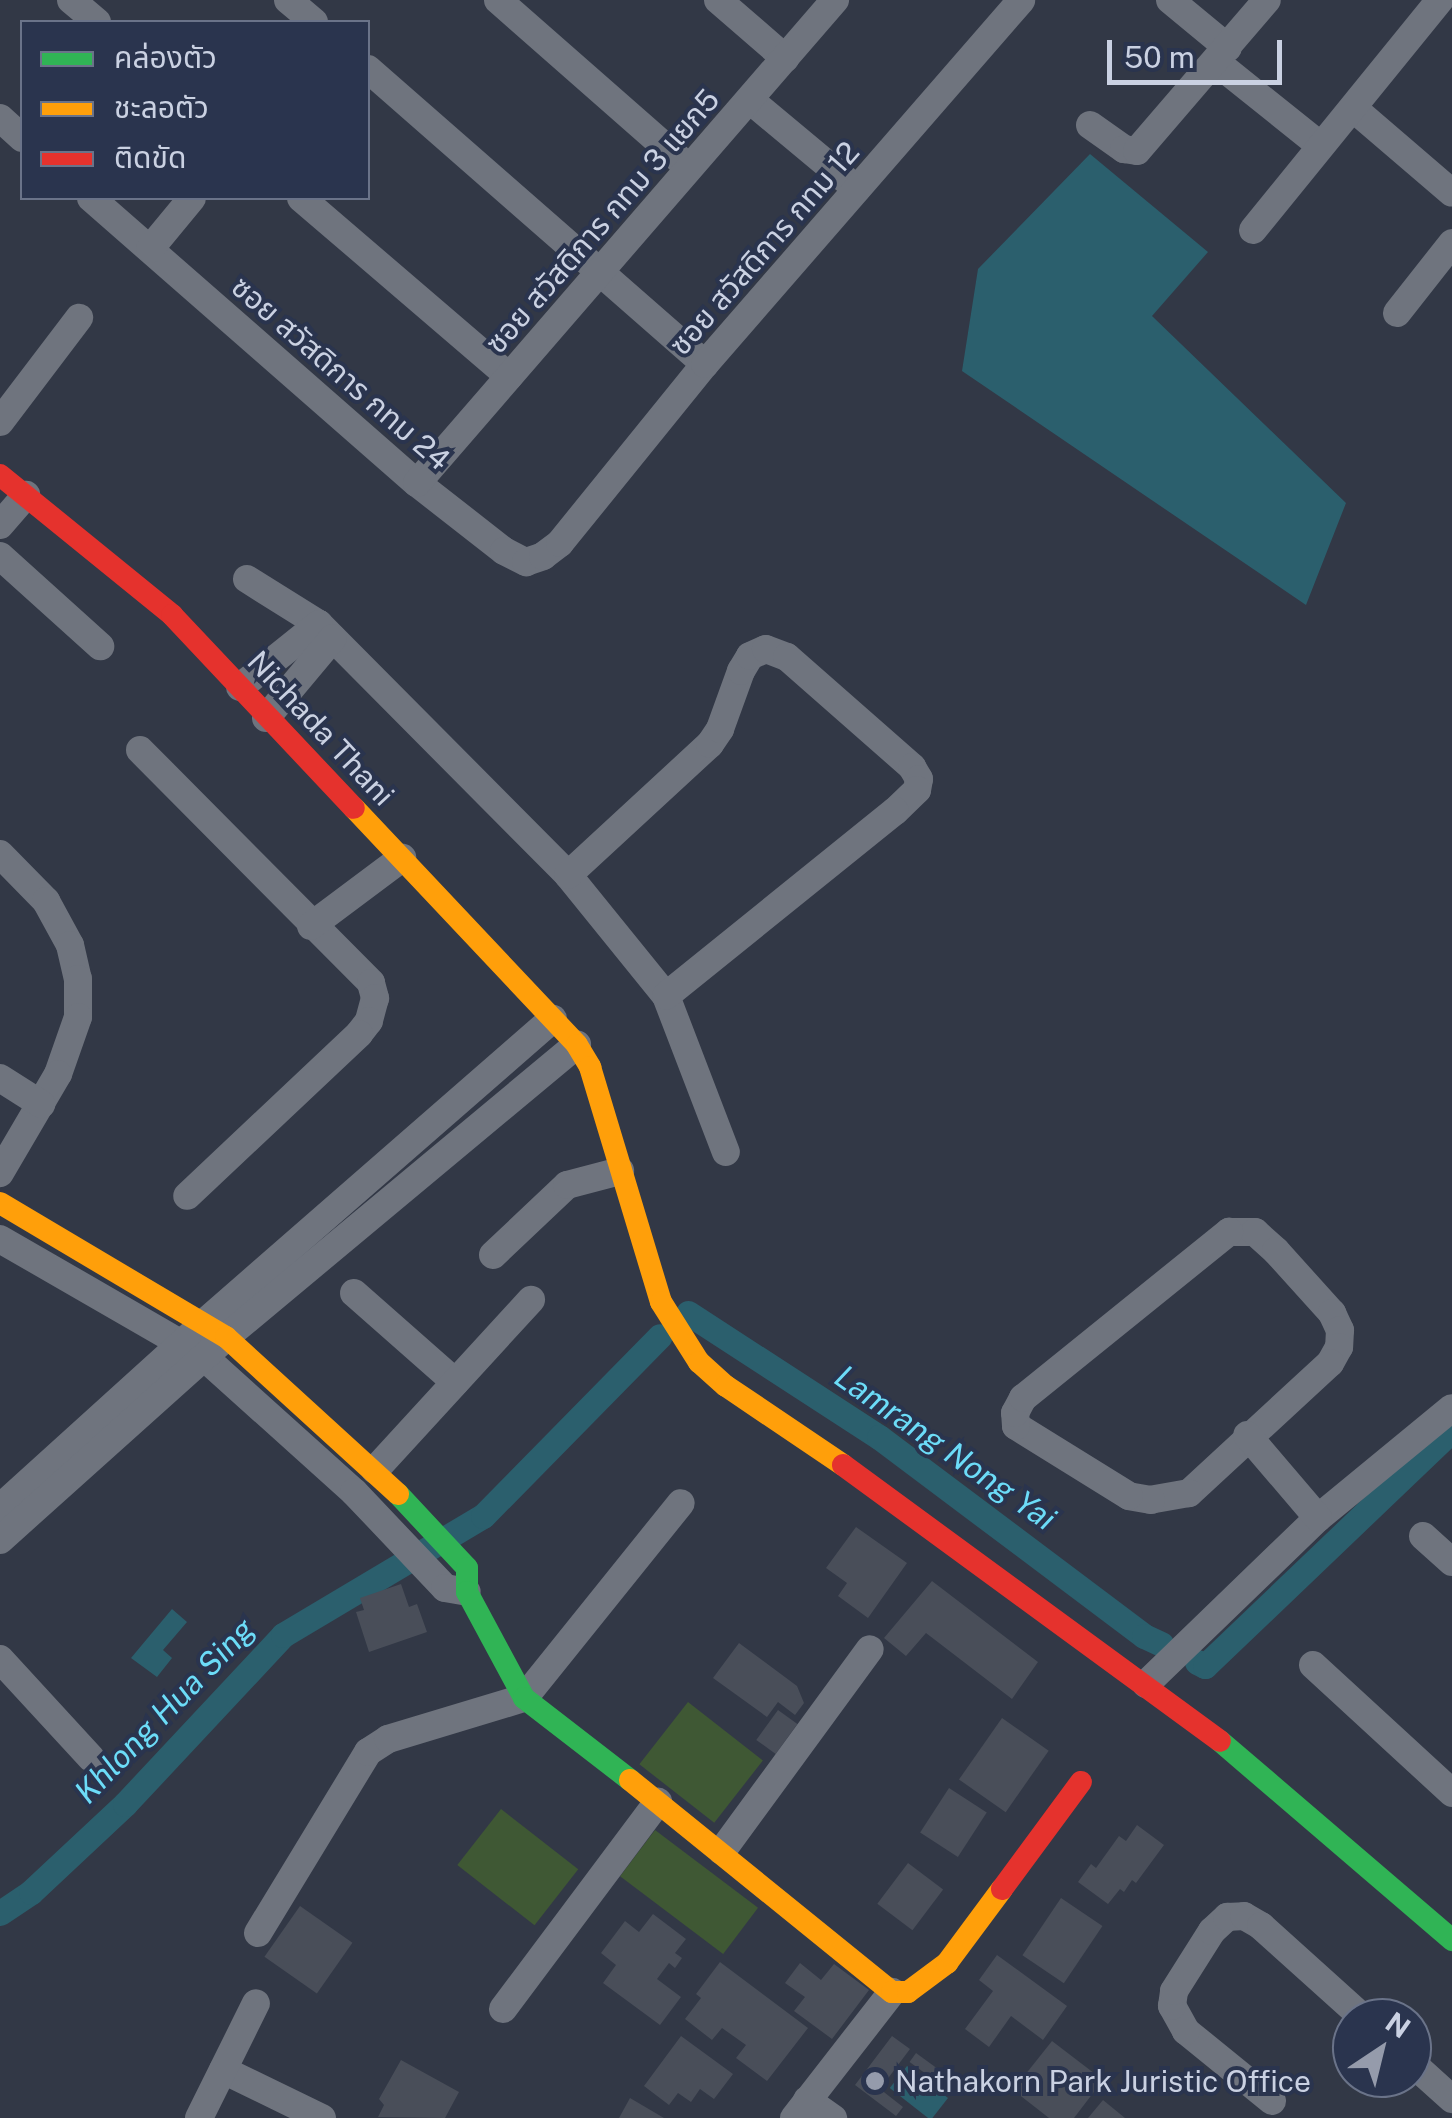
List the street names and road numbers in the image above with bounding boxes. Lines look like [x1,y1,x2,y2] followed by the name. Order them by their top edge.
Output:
[478,82,726,360] street label: ซอย สวัสดิการ กทม 3 แยก5
[662,134,866,362] street label: ซอย สวัสดิการ กทม 12
[225,268,457,478] street label: ซอย สวัสดิการ กทม 24
[240,643,402,813] street label: Nichada Thani

